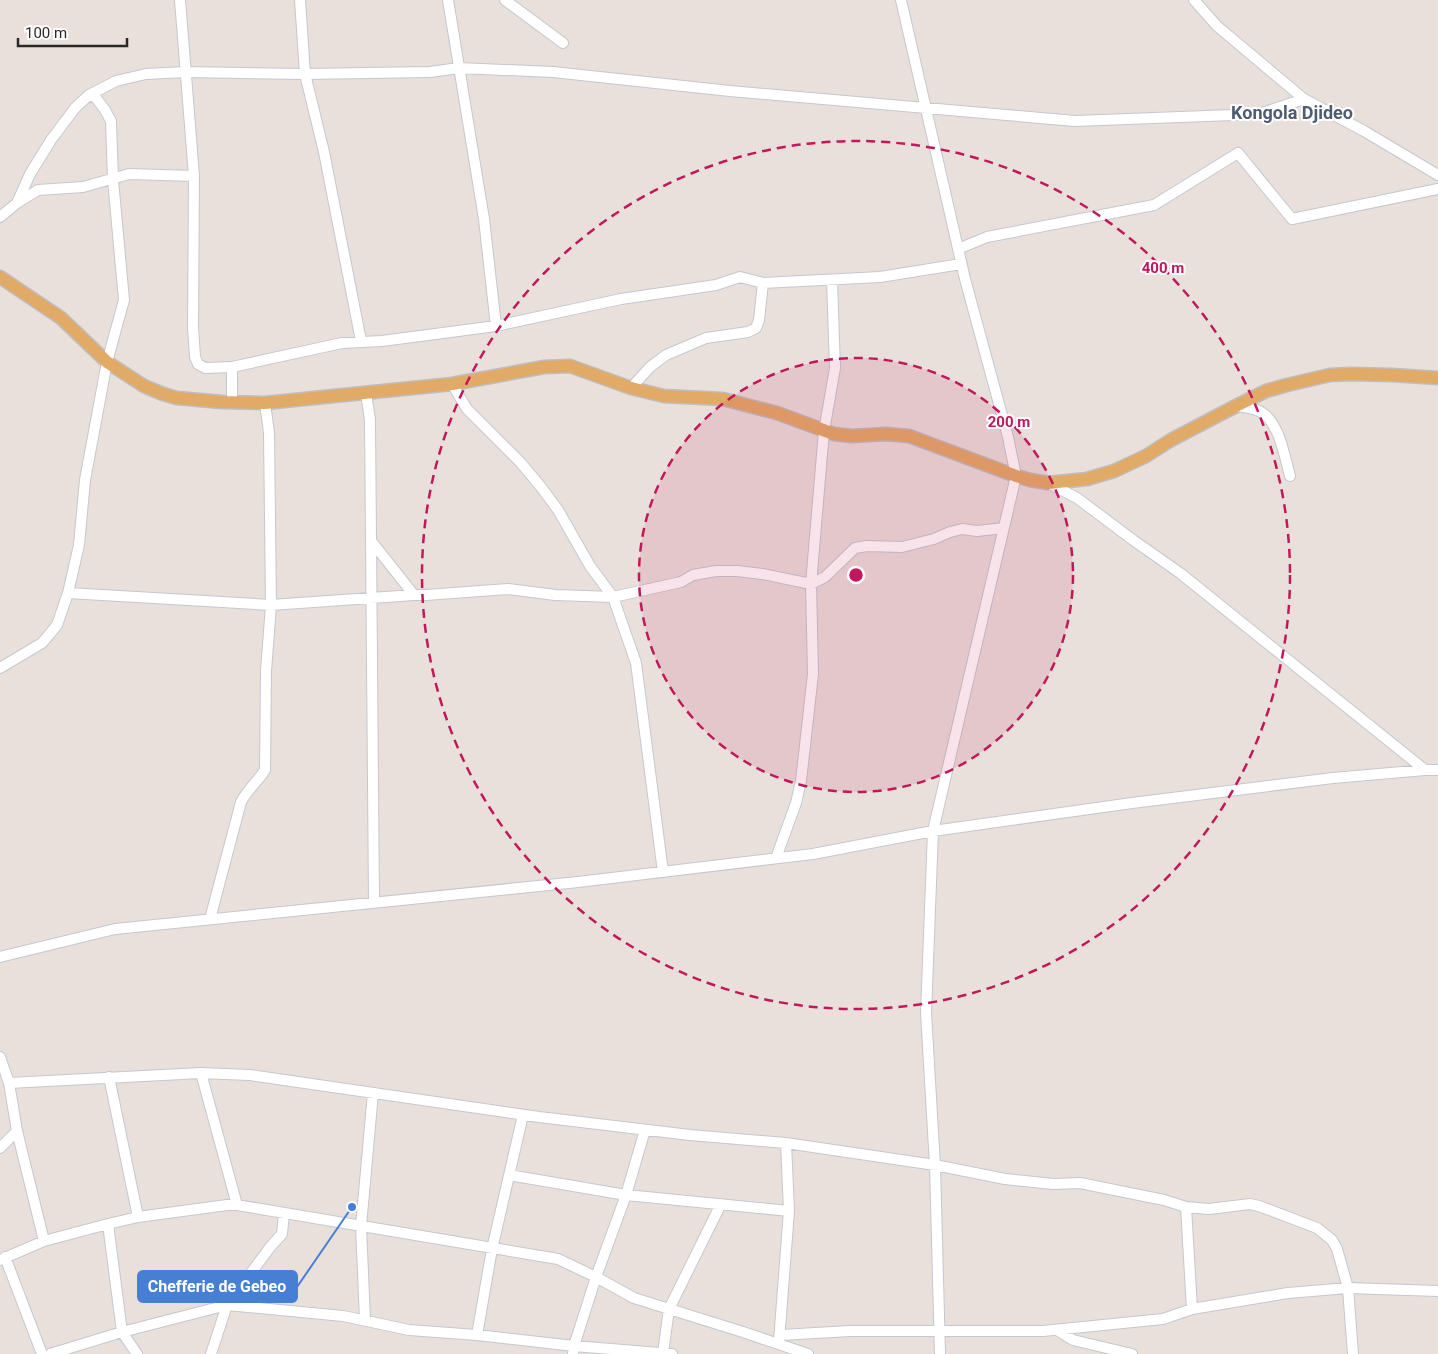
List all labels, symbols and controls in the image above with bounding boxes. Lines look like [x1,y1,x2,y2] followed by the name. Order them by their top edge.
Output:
[18,15,126,47] scale bar
[25,24,67,42] text: 100 m
[1231,102,1353,123] district label: Kongola Djideo
[1142,259,1184,277] text: 400 m
[988,413,1030,431] text: 200 m
[847,566,865,584] centre of rings
[138,1271,297,1302] callout: Chefferie de Gebeo
[148,1277,286,1296] text: Chefferie de Gebeo

